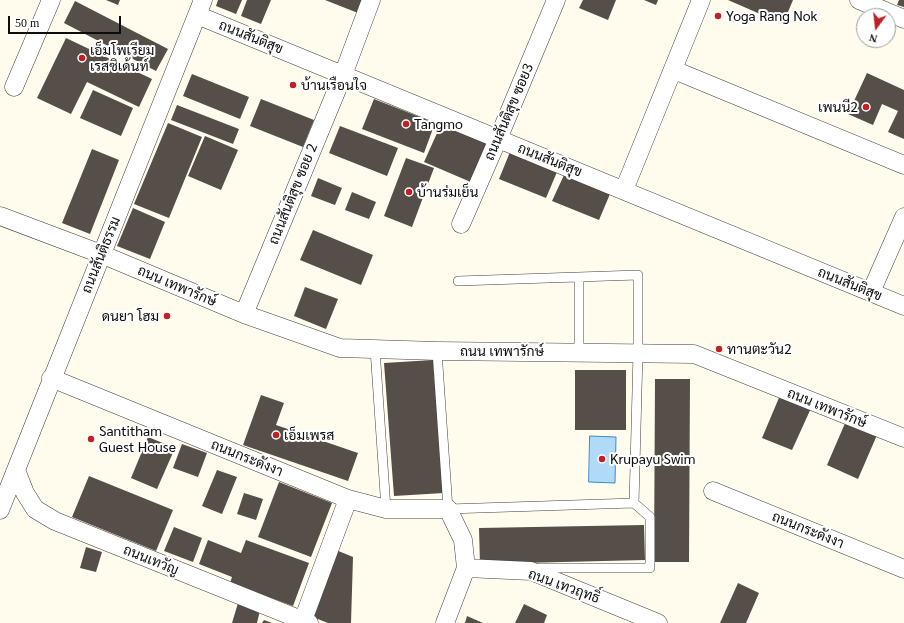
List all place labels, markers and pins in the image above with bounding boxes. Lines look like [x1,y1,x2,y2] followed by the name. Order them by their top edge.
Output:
[726,8,817,24] place label: Yoga Rang Nok
[713,11,723,21] marker: Yoga Rang Nok
[90,42,154,74] place label: เอ็มโพเรียม เรสซิเด้นท์
[77,53,87,63] marker: เอ็มโพเรียม เรสซิเด้นท์
[301,77,367,93] place label: บ้านเรือนใจ
[288,80,298,90] marker: บ้านเรือนใจ
[818,99,858,115] place label: เพนนี2
[861,102,871,112] marker: เพนนี2
[414,116,463,132] place label: Tangmo
[401,119,411,129] marker: Tangmo
[417,184,478,200] place label: บ้านร่มเย็น
[404,187,414,197] marker: บ้านร่มเย็น
[102,308,159,324] place label: ดนยา โฮม
[162,311,172,321] marker: ดนยา โฮม
[727,341,792,357] place label: ทานตะวัน2
[714,344,724,354] marker: ทานตะวัน2
[99,423,176,456] place label: Santitham Guest House
[284,427,334,443] place label: เอ็มเพรส
[271,430,281,440] marker: เอ็มเพรส
[86,434,96,444] marker: Santitham Guest House
[610,451,695,467] place label: Krupayu Swim
[597,454,607,464] marker: Krupayu Swim

